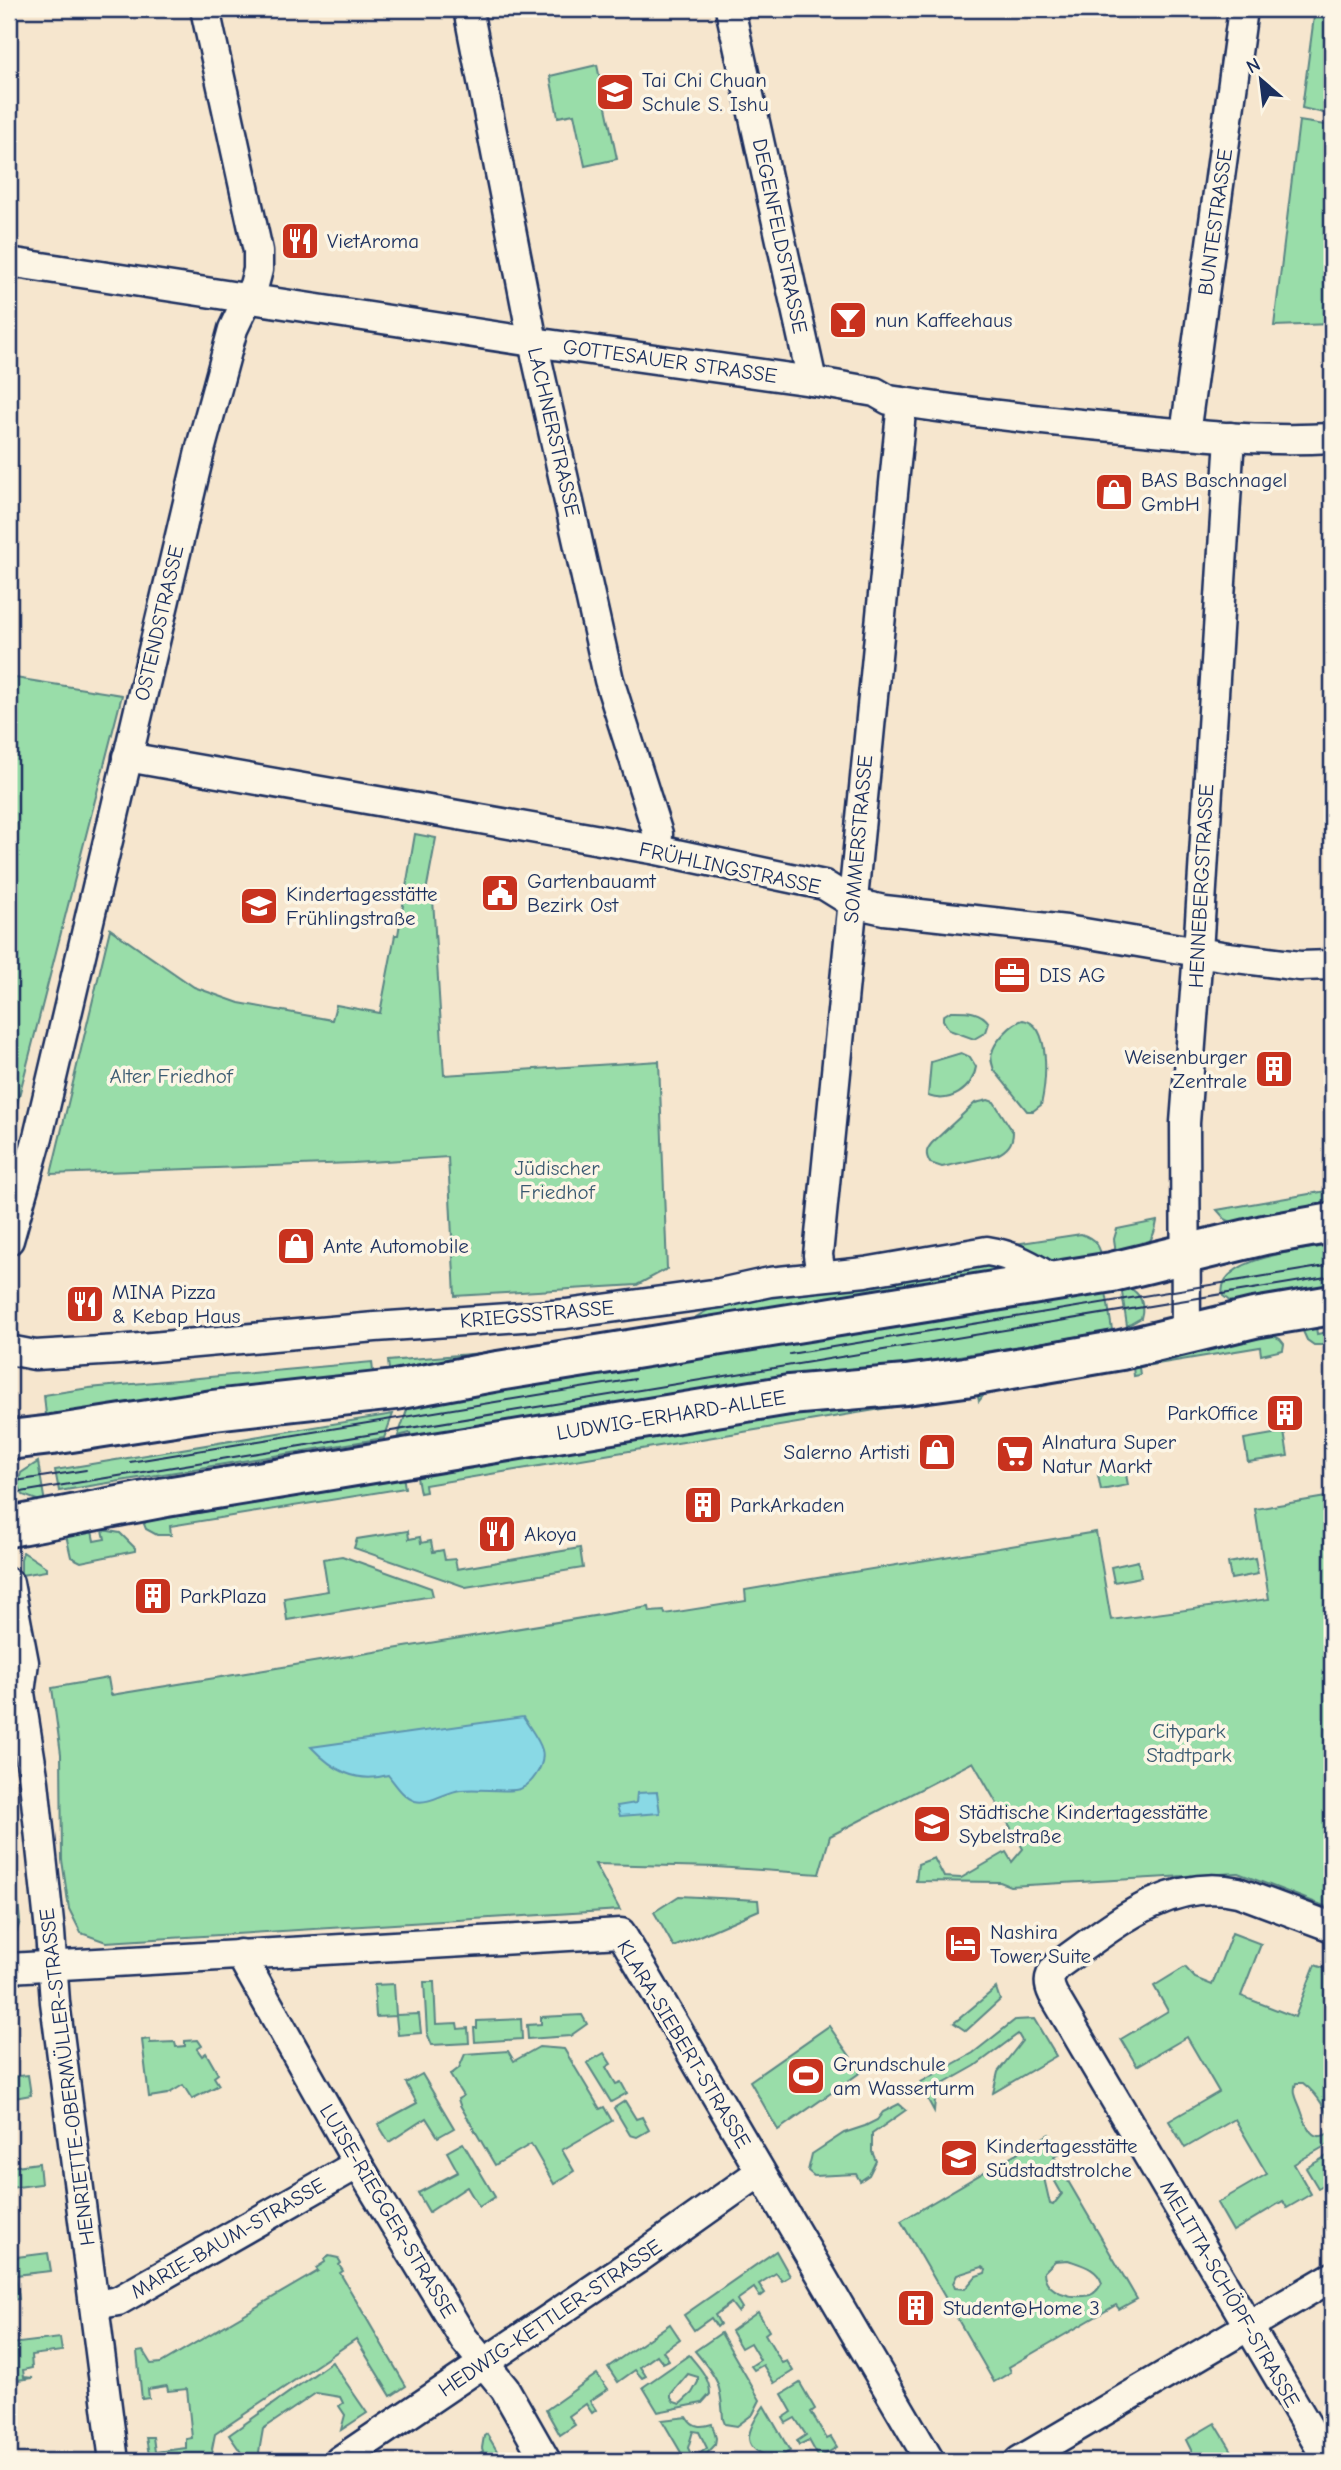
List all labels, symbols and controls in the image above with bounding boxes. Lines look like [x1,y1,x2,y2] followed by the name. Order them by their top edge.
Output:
[1226,46,1296,116] north arrow
[1243,53,1264,78] text: N
[642,68,769,116] place label: Tai Chi Chuan Schule S. Ishu
[594,71,636,113] school or university icon: Tai Chi Chuan Schule S. Ishu
[748,136,812,336] street label: DEGENFELDSTRASSE
[1193,147,1237,297] street label: BUNTESTRASSE
[279,220,321,262] restaurant icon: VietAroma
[327,229,419,253] place label: VietAroma
[827,299,869,341] bar icon: nun Kaffeehaus
[875,308,1013,332] place label: nun Kaffeehaus
[561,334,779,388] street label: GOTTESAUER STRASSE
[523,345,585,519] street label: LACHNERSTRASSE
[1141,468,1287,516] place label: BAS Baschnagel GmbH
[1093,471,1135,513] shop icon: BAS Baschnagel GmbH
[129,543,189,703] street label: OSTENDSTRASSE
[839,754,877,924] street label: SOMMERSTRASSE
[1184,783,1218,989] street label: HENNEBERGSTRASSE
[637,837,823,899] street label: FRÜHLINGSTRASSE
[527,869,657,917] place label: Gartenbauamt Bezirk Ost
[479,872,521,914] public building icon: Gartenbauamt Bezirk Ost
[286,882,438,930] place label: Kindertagesstätte Frühlingstraße
[238,885,280,927] school or university icon: Kindertagesstätte Frühlingstraße
[991,954,1033,996] office icon: DIS AG
[1039,963,1106,987] place label: DIS AG
[1124,1045,1248,1093] place label: Weisenburger Zentrale
[1253,1048,1295,1090] building icon: Weisenburger Zentrale
[109,1064,234,1088] park label: Alter Friedhof
[514,1156,600,1204] park label: Jüdischer Friedhof
[275,1225,317,1267] shop icon: Ante Automobile
[323,1234,469,1258] place label: Ante Automobile
[112,1280,241,1328] place label: MINA Pizza & Kebap Haus
[64,1283,106,1325] restaurant icon: MINA Pizza & Kebap Haus
[459,1295,615,1333] street label: KRIEGSSTRASSE
[555,1385,787,1445] street label: LUDWIG-ERHARD-ALLEE
[1264,1392,1306,1434] building icon: ParkOffice
[1167,1401,1258,1425] place label: ParkOffice
[1042,1430,1177,1478] place label: Alnatura Super Natur Markt
[916,1431,958,1473] shop icon: Salerno Artisti
[994,1433,1036,1475] supermarket icon: Alnatura Super Natur Markt
[784,1440,910,1464] place label: Salerno Artisti
[682,1484,724,1526] building icon: ParkArkaden
[730,1493,845,1517] place label: ParkArkaden
[476,1513,518,1555] restaurant icon: Akoya
[524,1522,577,1546] place label: Akoya
[132,1575,174,1617] building icon: ParkPlaza
[180,1584,267,1608] place label: ParkPlaza
[1146,1719,1232,1767] park label: Citypark Stadtpark
[959,1800,1208,1848] place label: Städtische Kindertagesstätte Sybelstraße
[911,1803,953,1845] school or university icon: Städtische Kindertagesstätte Sybelstraße
[34,1907,100,2247] street label: HENRIETTE-OBERMÜLLER-STRASSE
[990,1920,1091,1968] place label: Nashira Tower Suite
[942,1923,984,1965] hotel icon: Nashira Tower Suite
[612,1936,756,2152] street label: KLARA-SIEBERT-STRASSE
[833,2052,975,2100] place label: Grundschule am Wasserturm
[785,2055,827,2097] sports icon: Grundschule am Wasserturm
[315,2100,461,2322] street label: LUISE-RIEGGER-STRASSE
[986,2134,1138,2182] place label: Kindertagesstätte Südstadtstrolche
[938,2137,980,2179] school or university icon: Kindertagesstätte Südstadtstrolche
[127,2173,329,2303] street label: MARIE-BAUM-STRASSE
[1155,2176,1305,2412] street label: MELITTA-SCHÖPF-STRASSE
[434,2234,666,2402] street label: HEDWIG-KETTLER-STRASSE
[895,2287,937,2329] building icon: Student@Home 3
[943,2296,1100,2320] place label: Student@Home 3

